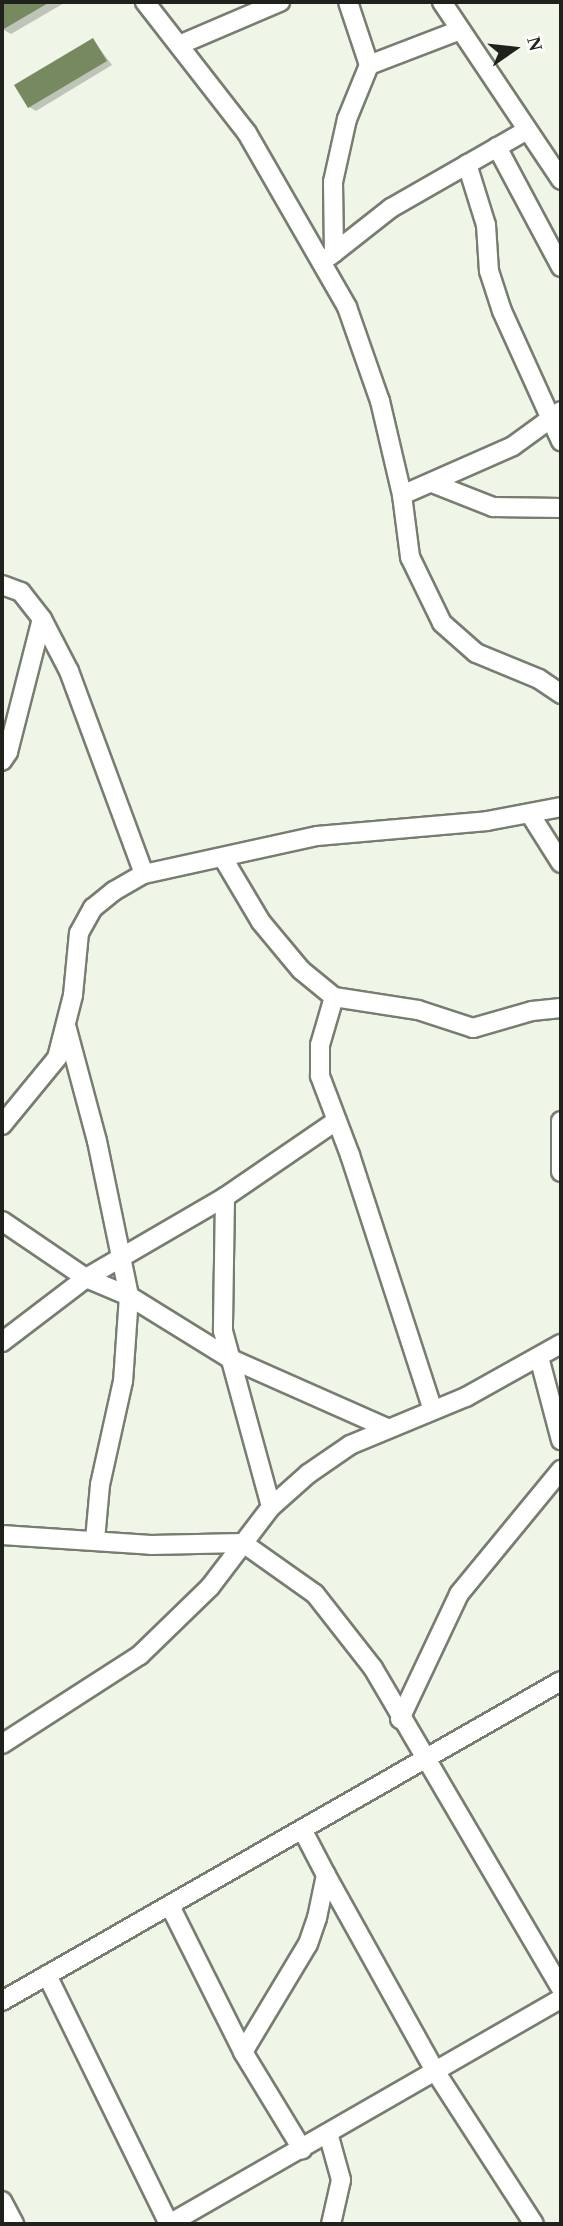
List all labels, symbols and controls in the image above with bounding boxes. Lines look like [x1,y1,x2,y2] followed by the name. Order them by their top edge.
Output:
[479,14,549,84] north arrow
[523,35,547,53] text: N

